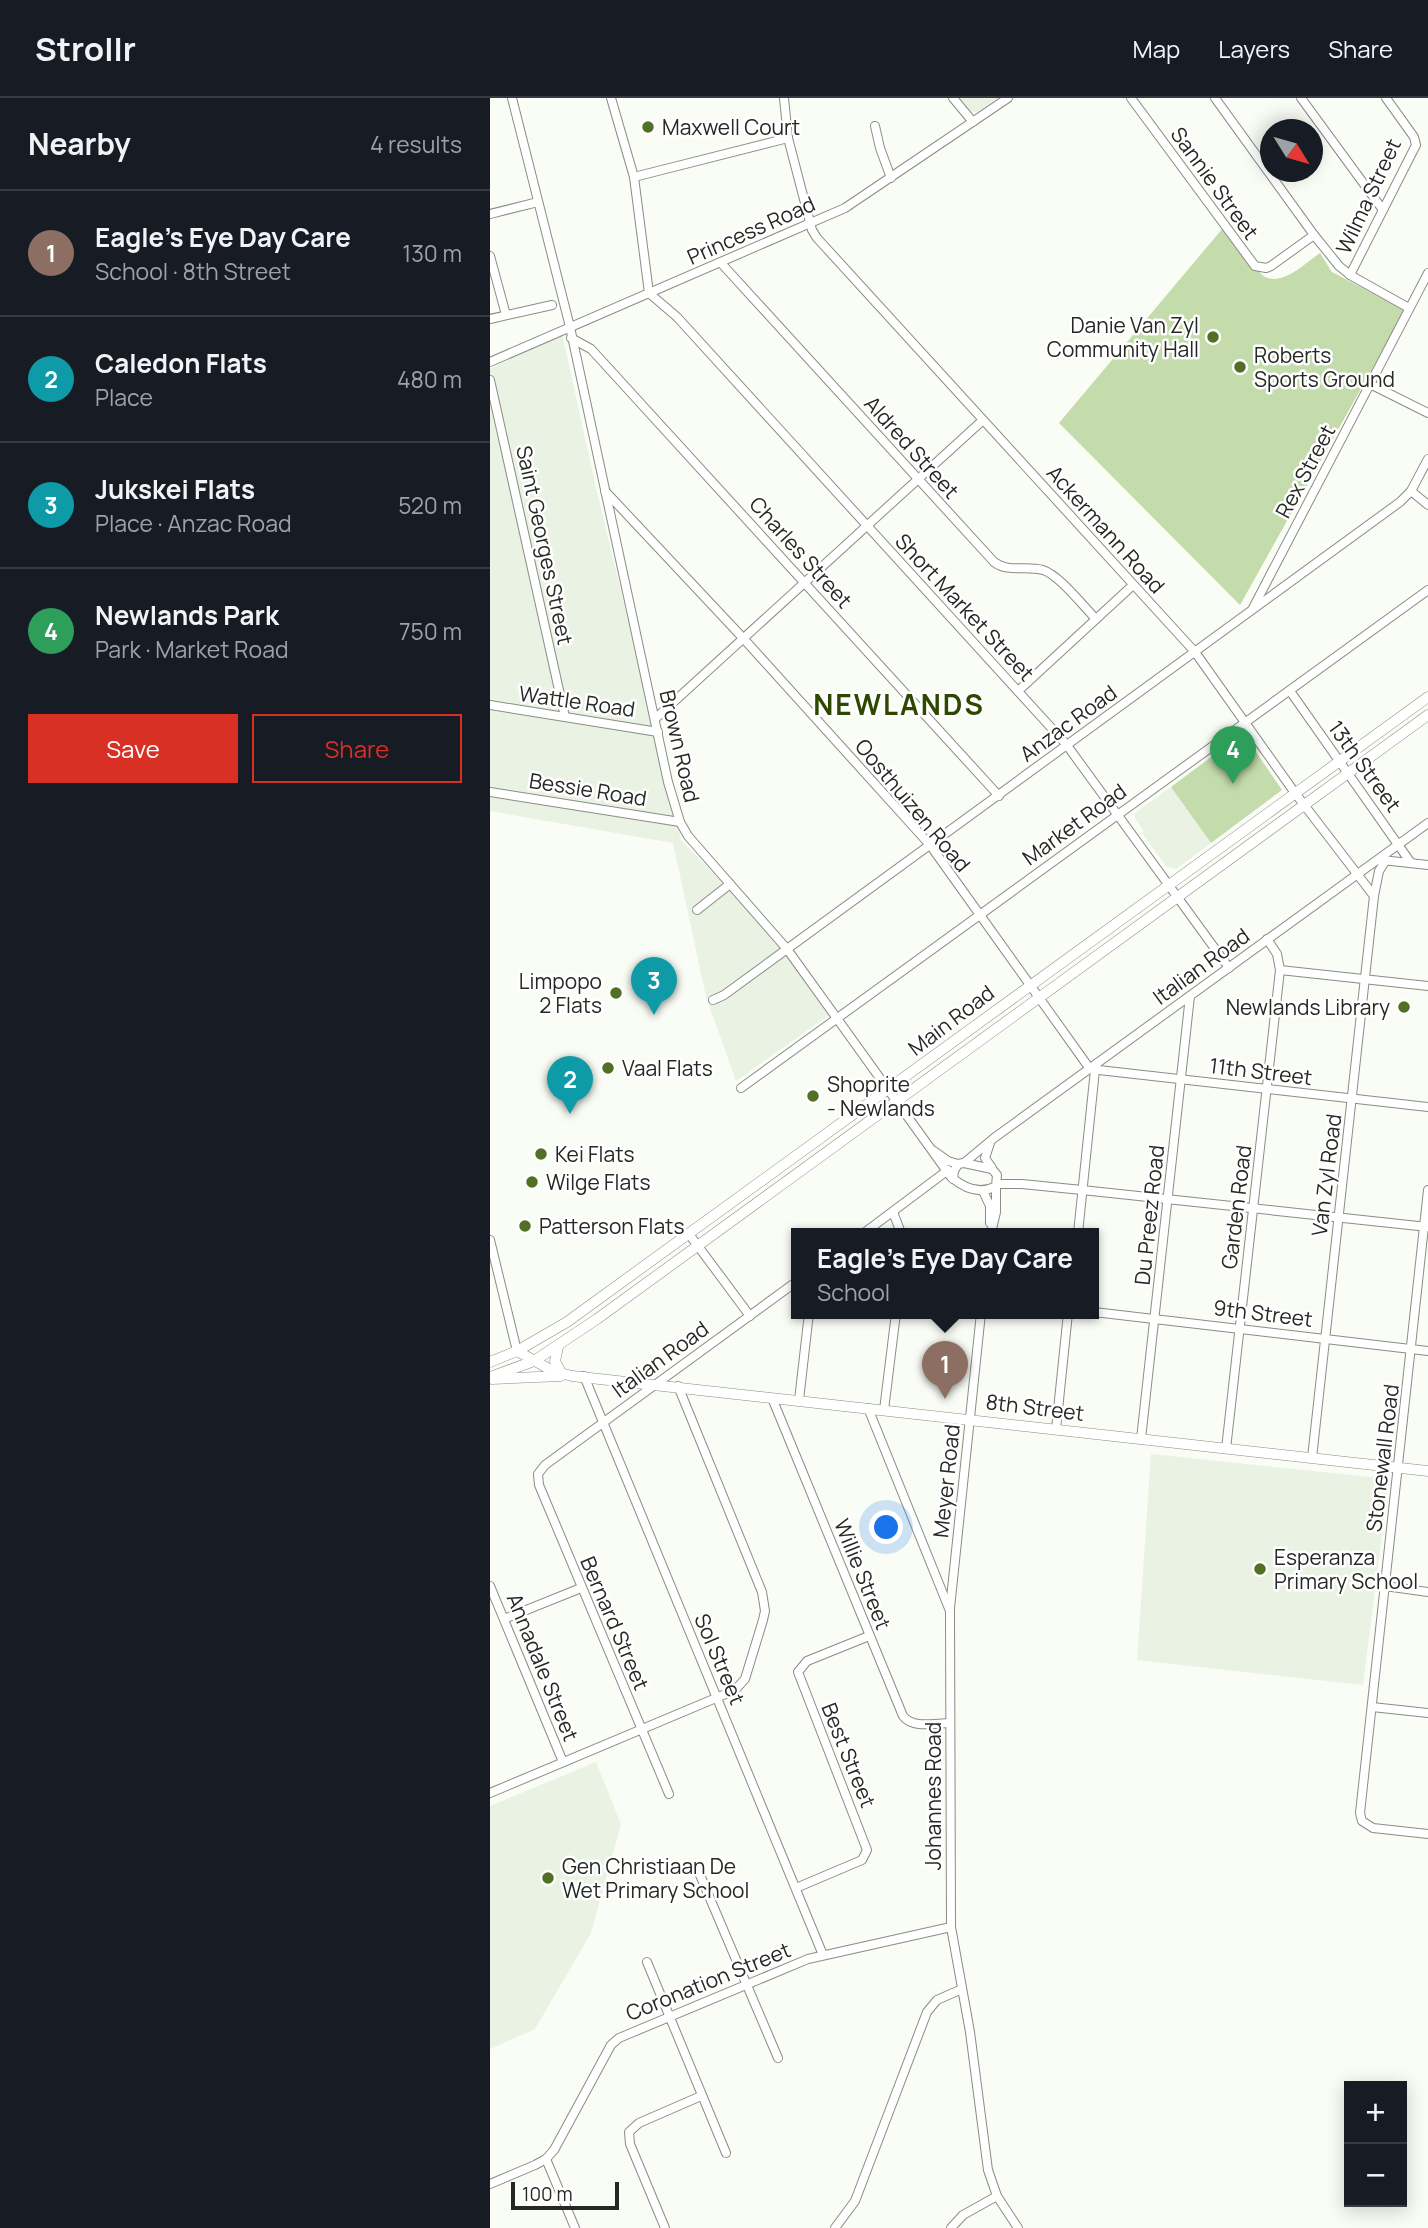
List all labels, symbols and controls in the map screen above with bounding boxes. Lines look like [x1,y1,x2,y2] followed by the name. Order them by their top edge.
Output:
[35,26,136,71] text: Strollr
[1133,32,1180,65] text: Map
[1218,32,1290,65] text: Layers
[1328,32,1393,65] text: Share
[662,113,800,141] place label: Maxwell Court
[640,119,656,135] marker: Maxwell Court
[1260,119,1323,182] north arrow
[1165,121,1265,245] street label: Sannie Street
[28,123,131,164] text: Nearby
[370,128,462,160] text: 4 results
[1329,134,1407,258] street label: Wilma Street
[683,189,819,271] street label: Princess Road
[95,219,351,255] text: Eagle's Eye Day Care
[46,237,56,269] text: 1
[402,237,462,269] text: 130 m
[95,255,291,287] text: School · 8th Street
[1047,311,1199,363] place label: Danie Van Zyl Community Hall
[1205,329,1221,345] marker: Danie Van Zyl Community Hall
[1254,341,1395,393] place label: Roberts Sports Ground
[95,345,267,381] text: Caledon Flats
[1232,359,1248,375] marker: Roberts Sports Ground
[44,363,58,395] text: 2
[397,363,462,395] text: 480 m
[95,381,153,413] text: Place
[859,390,965,504] street label: Aldred Street
[1269,419,1341,523] street label: Rex Street
[510,443,580,647] street label: Saint Georges Street
[1041,459,1171,599] street label: Ackermann Road
[95,471,255,507] text: Jukskei Flats
[44,489,58,521] text: 3
[398,489,462,521] text: 520 m
[743,490,859,614] street label: Charles Street
[95,507,292,539] text: Place · Anzac Road
[889,527,1041,687] street label: Short Market Street
[95,597,279,633] text: Newlands Park
[44,615,58,647] text: 4
[399,615,462,647] text: 750 m
[95,633,289,665] text: Park · Market Road
[1014,678,1122,768] street label: Anzac Road
[517,679,637,723] street label: Wattle Road
[813,685,985,723] district label: NEWLANDS
[653,687,707,805] street label: Brown Road
[28,714,238,783] button: Save
[252,714,462,783] button: Share
[1322,715,1408,817] street label: 13th Street
[1210,726,1256,784] pin: 4
[849,733,977,877] street label: Oosthuizen Road
[527,766,649,812] street label: Bessie Road
[1017,777,1131,871] street label: Market Road
[1147,921,1255,1011] street label: Italian Road
[631,957,677,1015] pin: 3
[519,967,602,1019] place label: Limpopo 2 Flats
[902,979,1000,1061] street label: Main Road
[608,985,624,1001] marker: Limpopo 2 Flats
[1226,993,1390,1021] place label: Newlands Library
[1396,999,1412,1015] marker: Newlands Library
[1208,1051,1314,1091] street label: 11th Street
[622,1054,713,1082] place label: Vaal Flats
[547,1056,593,1114] pin: 2
[600,1060,616,1076] marker: Vaal Flats
[827,1070,935,1122] place label: Shoprite - Newlands
[805,1088,821,1104] marker: Shoprite - Newlands
[1305,1112,1347,1238] street label: Van Zyl Road
[555,1140,635,1168] place label: Kei Flats
[1215,1143,1257,1271] street label: Garden Road
[1128,1144,1170,1286] street label: Du Preez Road
[533,1146,549,1162] marker: Kei Flats
[546,1168,651,1196] place label: Wilge Flats
[524,1174,540,1190] marker: Wilge Flats
[539,1212,685,1240] place label: Patterson Flats
[517,1218,533,1234] marker: Patterson Flats
[791,1228,1099,1319] popup
[817,1240,1073,1276] text: Eagle's Eye Day Care
[817,1276,890,1308] text: School
[1212,1293,1314,1333] street label: 9th Street
[606,1314,714,1404] street label: Italian Road
[922,1341,968,1399] pin: 1
[1359,1383,1405,1533] street label: Stonewall Road
[984,1387,1086,1427] street label: 8th Street
[926,1423,966,1539] street label: Meyer Road
[869,1510,903,1544] your location
[828,1515,898,1633] street label: Willie Street
[1274,1543,1418,1595] place label: Esperanza Primary School
[574,1552,656,1694] street label: Bernard Street
[1252,1561,1268,1577] marker: Esperanza Primary School
[501,1589,585,1745] street label: Annadale Street
[688,1609,752,1709] street label: Sol Street
[815,1699,883,1811] street label: Best Street
[919,1722,947,1870] street label: Johannes Road
[562,1852,749,1904] place label: Gen Christiaan De Wet Primary School
[540,1870,556,1886] marker: Gen Christiaan De Wet Primary School
[621,1935,795,2027] street label: Coronation Street
[1344,2081,1407,2207] map controls
[1344,2081,1407,2144] button: +
[1344,2144,1407,2207] button: −
[511,2179,620,2211] scale bar
[522,2181,573,2207] text: 100 m

